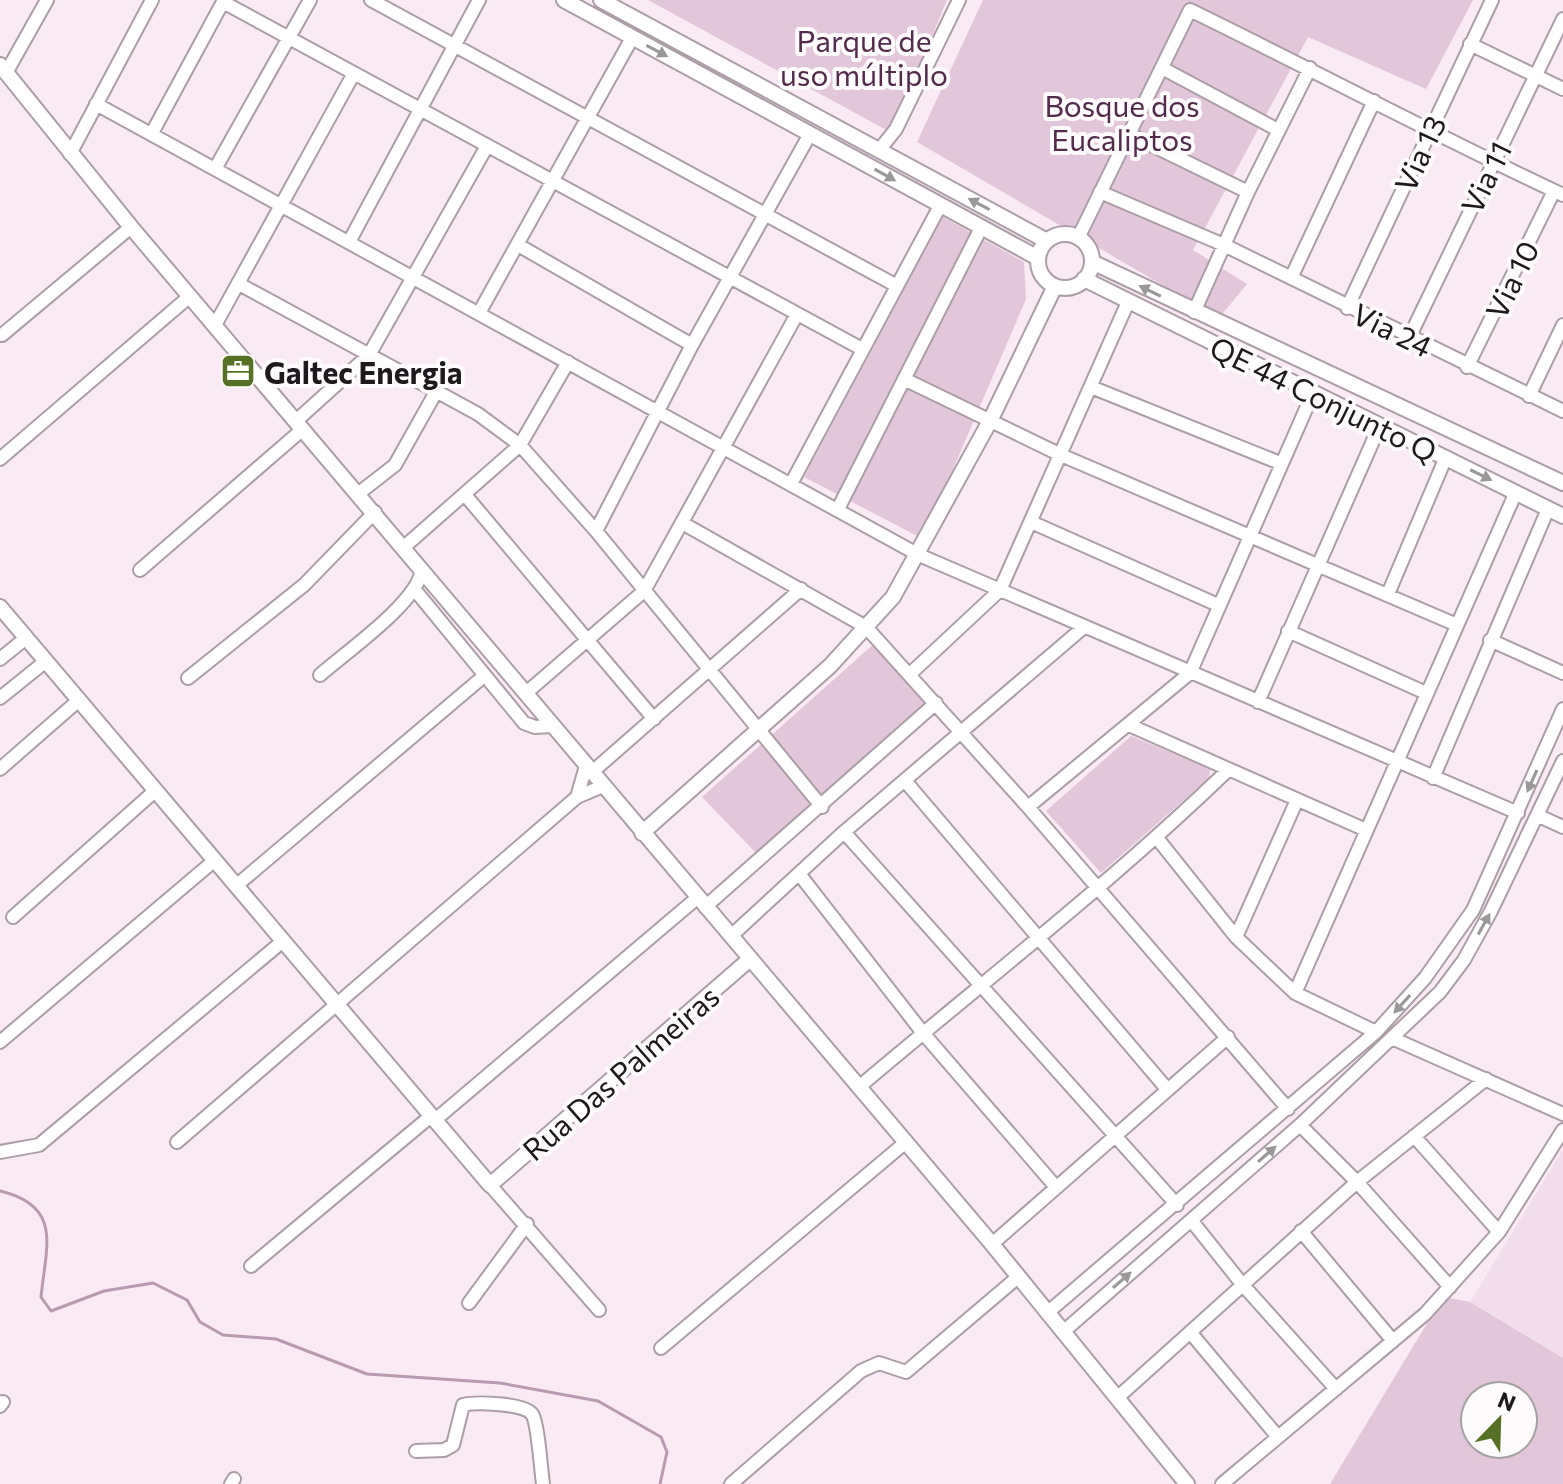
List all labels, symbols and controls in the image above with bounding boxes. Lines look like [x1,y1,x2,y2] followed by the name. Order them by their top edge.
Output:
[780,21,948,92] park label: Parque de uso múltiplo
[645,44,668,57] one-way arrow
[1044,86,1200,157] park label: Bosque dos Eucaliptos
[1385,109,1453,197] street label: Via 13
[1452,135,1518,219] street label: Via 11
[874,168,896,182] one-way arrow
[967,198,990,211] one-way arrow
[1476,234,1546,324] street label: Via 10
[1138,284,1161,297] one-way arrow
[1347,294,1439,364] street label: Via 24
[1205,327,1443,469] street label: QE 44 Conjunto Q
[219,352,257,390] office icon: Galtec Energia
[264,353,463,390] place label: Galtec Energia
[1470,468,1493,481] one-way arrow
[1525,769,1538,792] one-way arrow
[1477,913,1491,935] one-way arrow
[514,977,726,1167] street label: Rua Das Palmeiras
[1394,993,1411,1013] one-way arrow
[1256,1146,1276,1163] one-way arrow
[1112,1272,1131,1290] one-way arrow
[1459,1380,1539,1460] north arrow
[1494,1385,1520,1417] text: N

